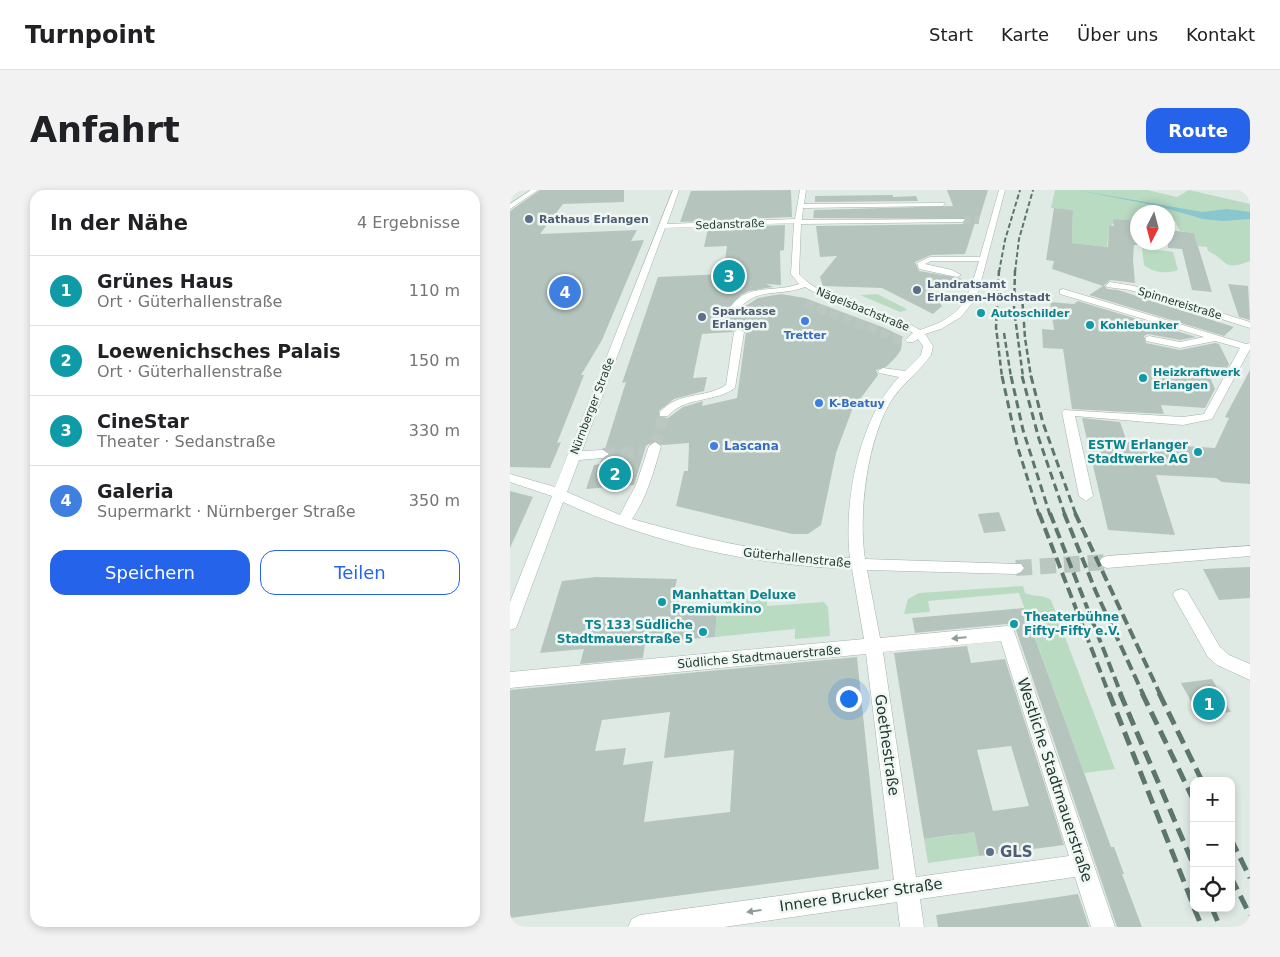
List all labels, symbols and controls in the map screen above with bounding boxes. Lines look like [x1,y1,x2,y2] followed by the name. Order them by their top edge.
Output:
[25,21,155,49] text: Turnpoint
[929,24,973,45] text: Start
[1001,24,1049,45] text: Karte
[1077,24,1158,45] text: Über uns
[1186,24,1255,45] text: Kontakt
[1146,108,1250,153] button: Route
[30,110,180,150] text: Anfahrt
[1130,205,1175,250] north arrow
[50,211,188,235] text: In der Nähe
[357,213,460,232] text: 4 Ergebnisse
[523,213,535,225] marker: Rathaus Erlangen
[539,213,649,226] place label: Rathaus Erlangen
[695,217,765,232] street label: Sedanstraße
[713,257,745,295] pin: 3
[97,270,233,292] text: Grünes Haus
[549,273,581,311] pin: 4
[927,278,1050,304] place label: Landratsamt Erlangen-Höchstadt
[60,281,72,300] text: 1
[409,281,460,300] text: 110 m
[911,284,923,296] marker: Landratsamt Erlangen-Höchstadt
[814,285,911,334] street label: Nägelsbachstraße
[1136,285,1223,322] street label: Spinnereistraße
[97,292,282,311] text: Ort · Güterhallenstraße
[712,305,776,331] place label: Sparkasse Erlangen
[975,307,987,319] marker: Autoschilder
[991,307,1070,320] place label: Autoschilder
[696,311,708,323] marker: Sparkasse Erlangen
[799,315,811,327] marker: Tretter
[1084,319,1096,331] marker: Kohlebunker
[1100,319,1179,332] place label: Kohlebunker
[784,329,827,342] place label: Tretter
[97,340,341,362] text: Loewenichsches Palais
[60,351,72,370] text: 2
[409,351,460,370] text: 150 m
[568,356,617,456] street label: Nürnberger Straße
[97,362,282,381] text: Ort · Güterhallenstraße
[1153,366,1241,392] place label: Heizkraftwerk Erlangen
[1137,372,1149,384] marker: Heizkraftwerk Erlangen
[813,397,825,409] marker: K-Beatuy
[829,397,885,410] place label: K-Beatuy
[97,410,189,432] text: CineStar
[60,421,72,440] text: 3
[409,421,460,440] text: 330 m
[97,432,276,451] text: Theater · Sedanstraße
[1087,438,1188,466] place label: ESTW Erlanger Stadtwerke AG
[724,439,779,453] place label: Lascana
[708,440,720,452] marker: Lascana
[1192,446,1204,458] marker: ESTW Erlanger Stadtwerke AG
[599,455,631,493] pin: 2
[97,480,174,502] text: Galeria
[60,491,72,510] text: 4
[409,491,460,510] text: 350 m
[97,502,356,521] text: Supermarkt · Nürnberger Straße
[742,545,852,571] street label: Güterhallenstraße
[50,550,250,595] button: Speichern
[260,550,460,595] button: Teilen
[672,588,796,616] place label: Manhattan Deluxe Premiumkino
[656,596,668,608] marker: Manhattan Deluxe Premiumkino
[1024,610,1120,638] place label: Theaterbühne Fifty-Fifty e.V.
[557,618,693,646] place label: TS 133 Südliche Stadtmauerstraße 5
[1008,618,1020,630] marker: Theaterbühne Fifty-Fifty e.V.
[697,626,709,638] marker: TS 133 Südliche Stadtmauerstraße 5
[950,634,966,642] one-way arrow
[677,643,841,671] street label: Südliche Stadtmauerstraße
[1013,676,1097,884] street label: Westliche Stadtmauerstraße
[1193,685,1225,723] pin: 1
[836,686,862,712] your location
[871,693,903,797] street label: Goethestraße
[1190,777,1235,912] map controls
[1190,777,1235,822] button: +
[1190,822,1235,867] button: −
[1000,843,1033,861] place label: GLS
[984,846,996,858] marker: GLS
[1190,867,1235,912] button: locate
[778,875,944,915] street label: Innere Brucker Straße
[746,907,762,915] one-way arrow

